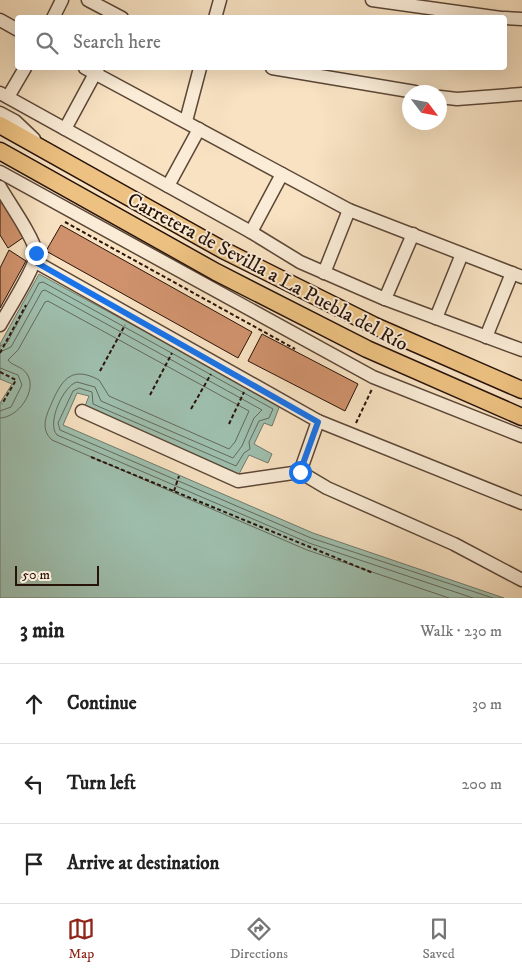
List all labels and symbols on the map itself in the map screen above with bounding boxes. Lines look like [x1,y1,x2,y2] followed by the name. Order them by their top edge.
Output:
[402,85,447,130] north arrow
[123,188,412,357] street label: Carretera de Sevilla a La Puebla del Río
[25,242,48,265] route end
[289,461,312,484] route start
[15,563,99,586] scale bar

